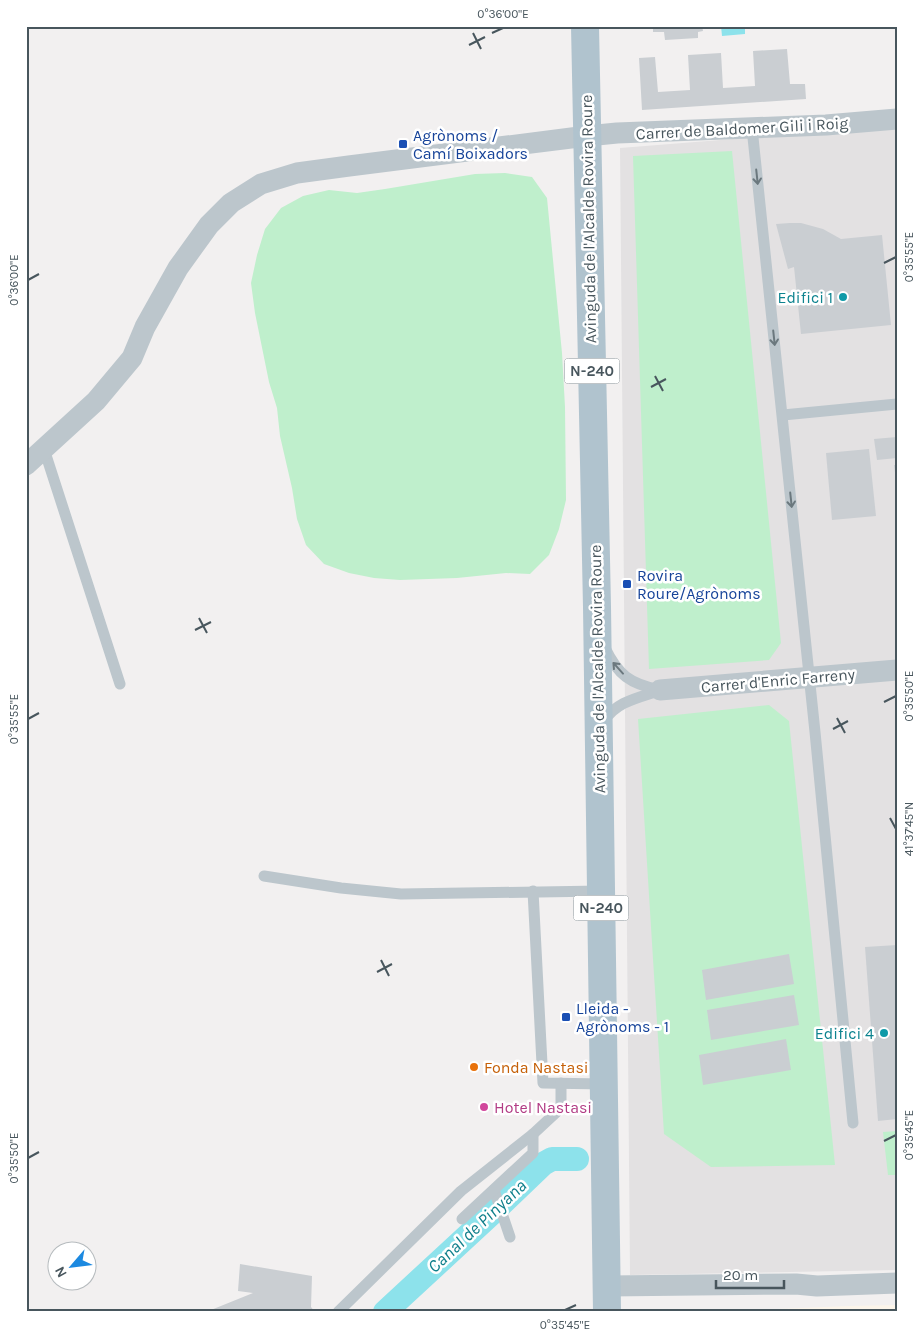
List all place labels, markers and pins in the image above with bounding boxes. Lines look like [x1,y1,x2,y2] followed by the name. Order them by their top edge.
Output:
[413,126,528,163] place label: Agrònoms / Camí Boixadors
[397,138,409,150] marker: Agrònoms / Camí Boixadors
[777,288,833,307] place label: Edifici 1
[837,291,849,303] marker: Edifici 1
[637,566,761,603] place label: Rovira Roure/Agrònoms
[621,578,633,590] marker: Rovira Roure/Agrònoms
[576,999,669,1036] place label: Lleida - Agrònoms - 1
[560,1011,572,1023] marker: Lleida - Agrònoms - 1
[815,1024,874,1043] place label: Edifici 4
[878,1027,890,1039] marker: Edifici 4
[484,1058,589,1077] place label: Fonda Nastasi
[468,1061,480,1073] marker: Fonda Nastasi
[494,1098,592,1117] place label: Hotel Nastasi
[478,1101,490,1113] marker: Hotel Nastasi

